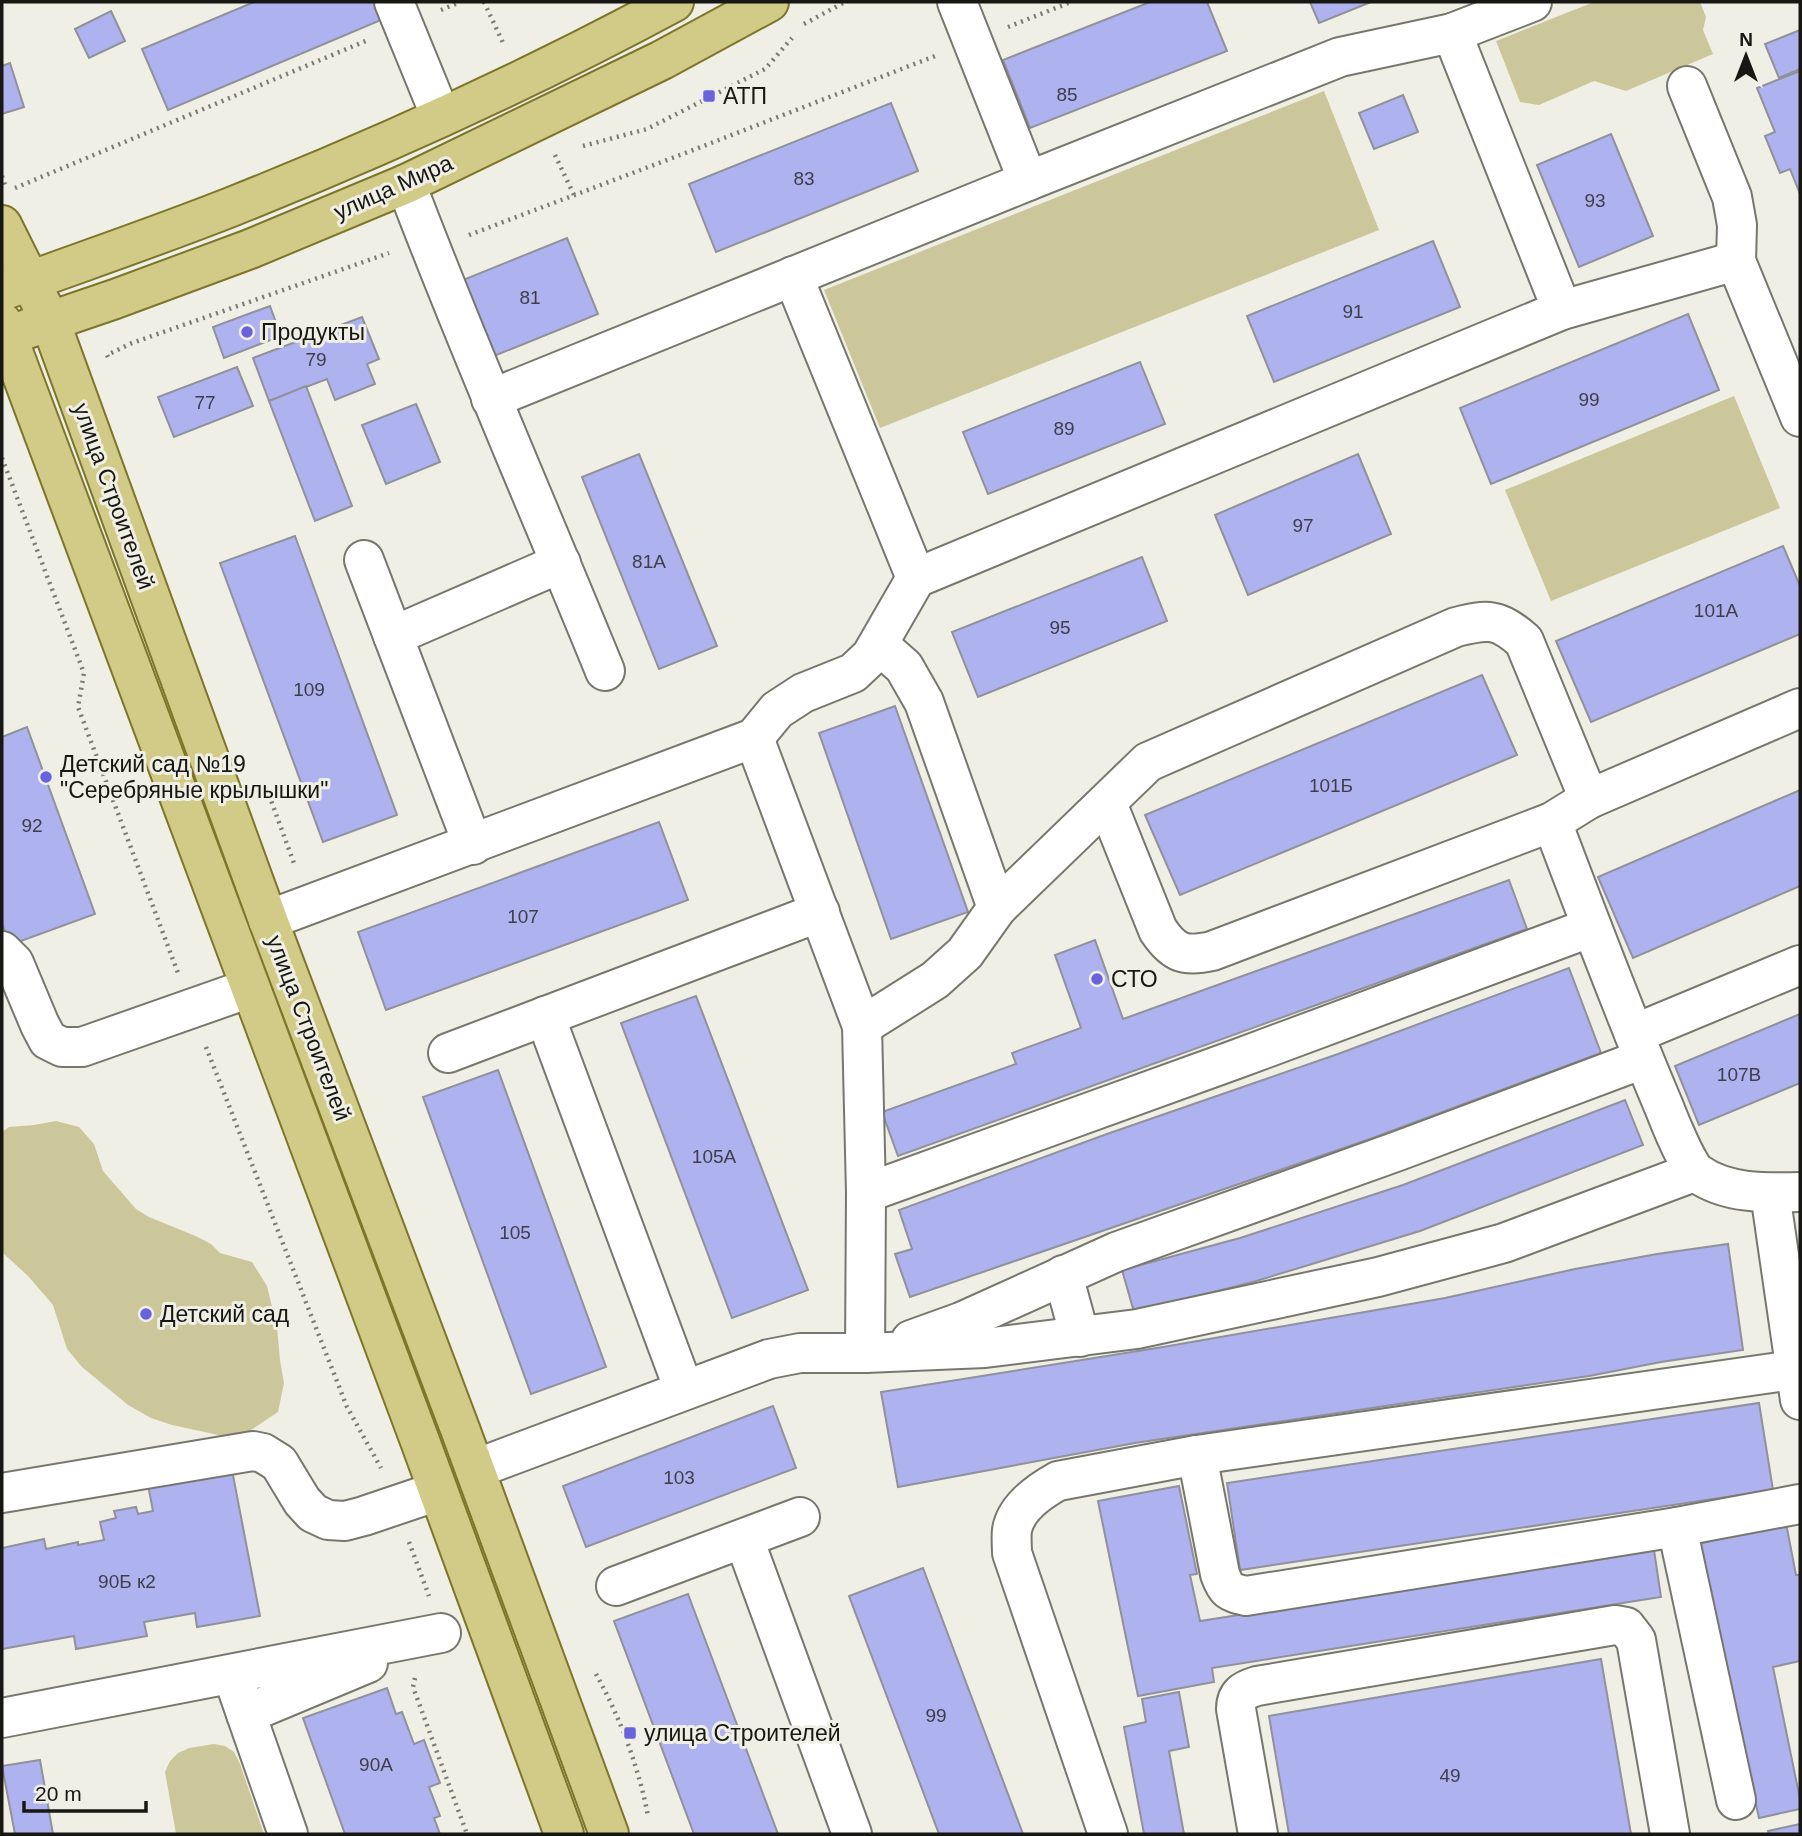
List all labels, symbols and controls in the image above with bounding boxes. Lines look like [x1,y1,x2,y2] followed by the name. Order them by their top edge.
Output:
[1711,21,1781,91] north arrow
[1739,29,1753,50] text: N
[723,83,767,109] place label: АТП
[1056,84,1078,105] house number: 85
[701,88,717,104] marker: АТП
[330,149,457,225] street label: улица Мира
[793,168,815,189] house number: 83
[1584,190,1606,211] house number: 93
[519,287,541,308] house number: 81
[1342,301,1364,322] house number: 91
[261,319,365,345] place label: Продукты
[239,324,255,340] marker: Продукты
[305,349,327,370] house number: 79
[1578,389,1600,410] house number: 99
[194,392,216,413] house number: 77
[68,399,160,593] street label: улица Строителей
[1053,418,1075,439] house number: 89
[1292,515,1314,536] house number: 97
[632,551,666,572] house number: 81А
[1694,600,1739,621] house number: 101А
[1049,617,1071,638] house number: 95
[293,679,325,700] house number: 109
[60,751,328,803] place label: Детский сад №19 "Серебряные крылышки"
[38,769,54,785] marker: Детский сад №19 "Серебряные крылышки"
[1309,775,1353,796] house number: 101Б
[21,815,43,836] house number: 92
[507,906,539,927] house number: 107
[262,932,356,1124] street label: улица Строителей
[1111,966,1158,992] place label: СТО
[1089,971,1105,987] marker: СТО
[1717,1064,1761,1085] house number: 107В
[692,1146,737,1167] house number: 105А
[499,1222,531,1243] house number: 105
[160,1301,290,1327] place label: Детский сад
[138,1306,154,1322] marker: Детский сад
[663,1467,695,1488] house number: 103
[98,1571,156,1592] house number: 90Б к2
[925,1705,947,1726] house number: 99
[644,1720,841,1746] place label: улица Строителей
[622,1725,638,1741] marker: улица Строителей
[359,1754,393,1775] house number: 90А
[1439,1765,1461,1786] house number: 49
[24,1770,147,1814] scale bar
[35,1782,82,1805] text: 20 m

